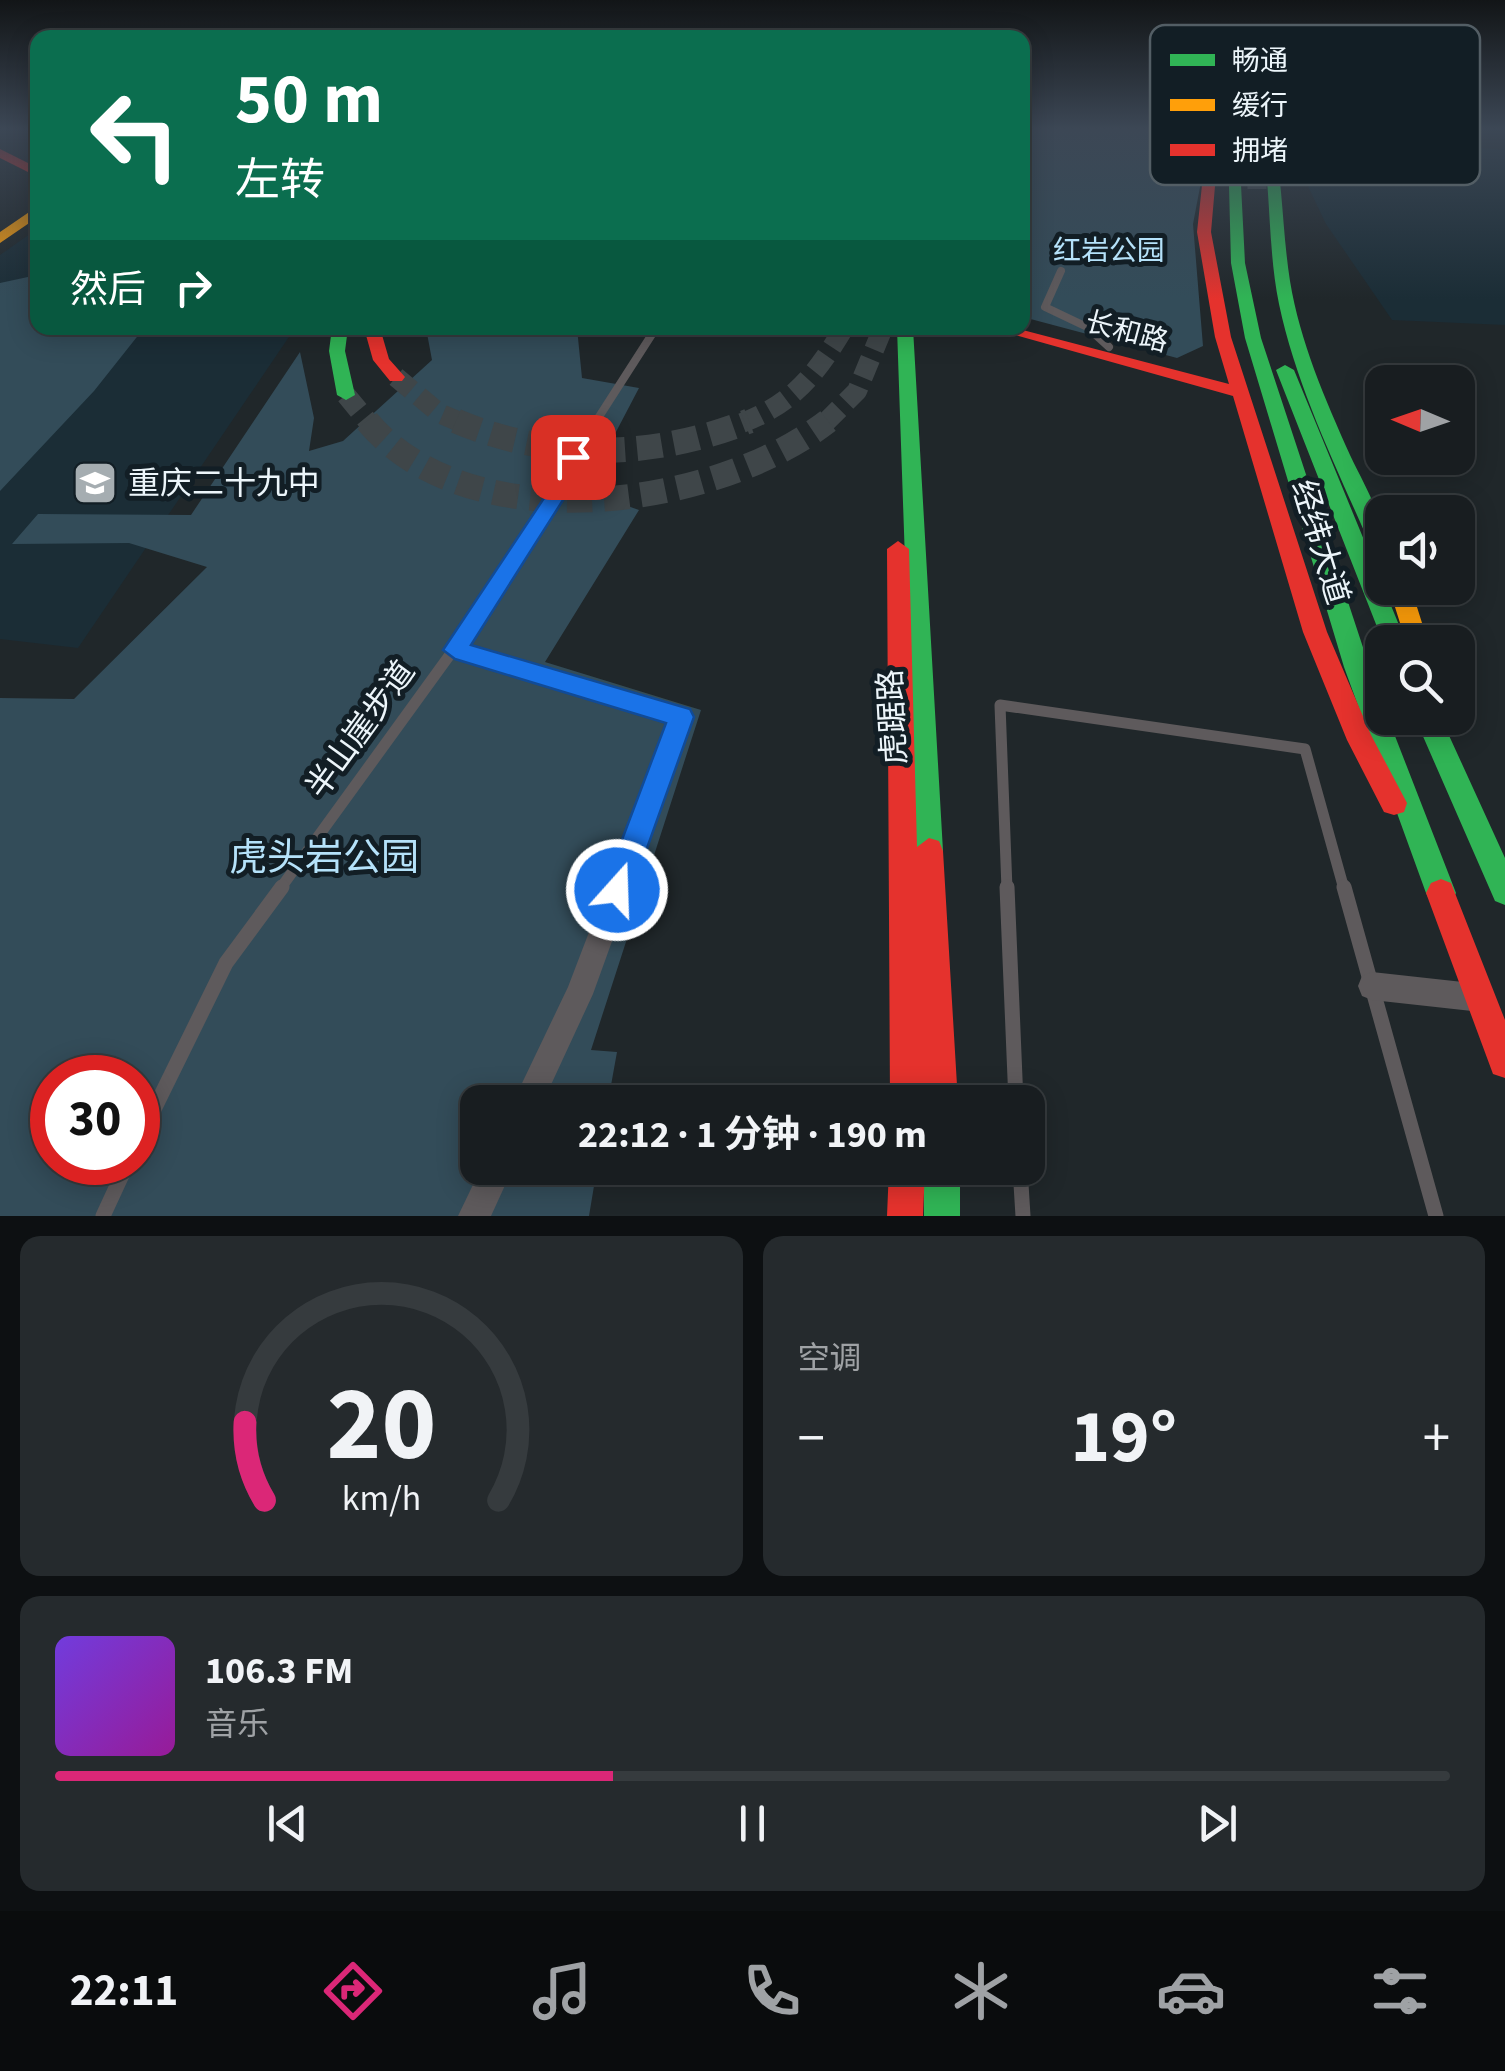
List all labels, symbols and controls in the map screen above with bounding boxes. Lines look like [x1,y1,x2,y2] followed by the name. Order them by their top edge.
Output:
[1150,25,1480,185] legend
[1232,41,1288,81] text: 畅通
[235,50,383,150] text: 50 m
[70,70,200,200] icon: left
[1232,86,1288,126] text: 缓行
[1232,131,1288,171] text: 拥堵
[235,149,325,213] text: 左转
[1053,231,1165,271] park label: 红岩公园
[166,260,221,315] icon: right
[70,263,146,317] text: 然后
[1081,302,1172,362] street label: 长和路
[1365,365,1475,475] north arrow
[1365,365,1475,735] map controls
[531,415,616,500] pin
[546,430,601,485] icon: arrive
[72,460,118,506] school or university icon: 重庆二十九中
[128,461,320,507] place label: 重庆二十九中
[1279,474,1361,610] street label: 经纬大道
[1365,495,1475,605] button: sound
[1365,625,1475,735] button: search
[295,651,426,808] street label: 半山崖步道
[868,668,918,766] street label: 虎踞路
[229,831,419,885] park label: 虎头岩公园
[565,838,669,942] position arrow
[30,1055,160,1185] speed limit sign: 30
[578,1108,927,1162] text: 22:12 · 1 分钟 · 190 m
[798,1336,862,1382] text: 空调
[326,1352,436,1500] text: 20
[1070,1384,1177,1491] text: 19°
[798,1400,825,1478] text: −
[1423,1400,1450,1478] text: +
[342,1473,421,1524] text: km/h
[205,1644,353,1698] text: 106.3 FM
[205,1702,269,1748] text: 音乐
[260,1796,315,1851] icon: previous
[725,1796,780,1851] icon: pause
[1190,1796,1245,1851] icon: next
[318,1956,388,2026] icon: directions
[527,1956,597,2026] icon: music
[737,1956,807,2026] icon: phone
[946,1956,1016,2026] icon: climate
[1156,1956,1226,2026] icon: car
[1365,1956,1435,2026] icon: filters
[70,1959,178,2023] text: 22:11

